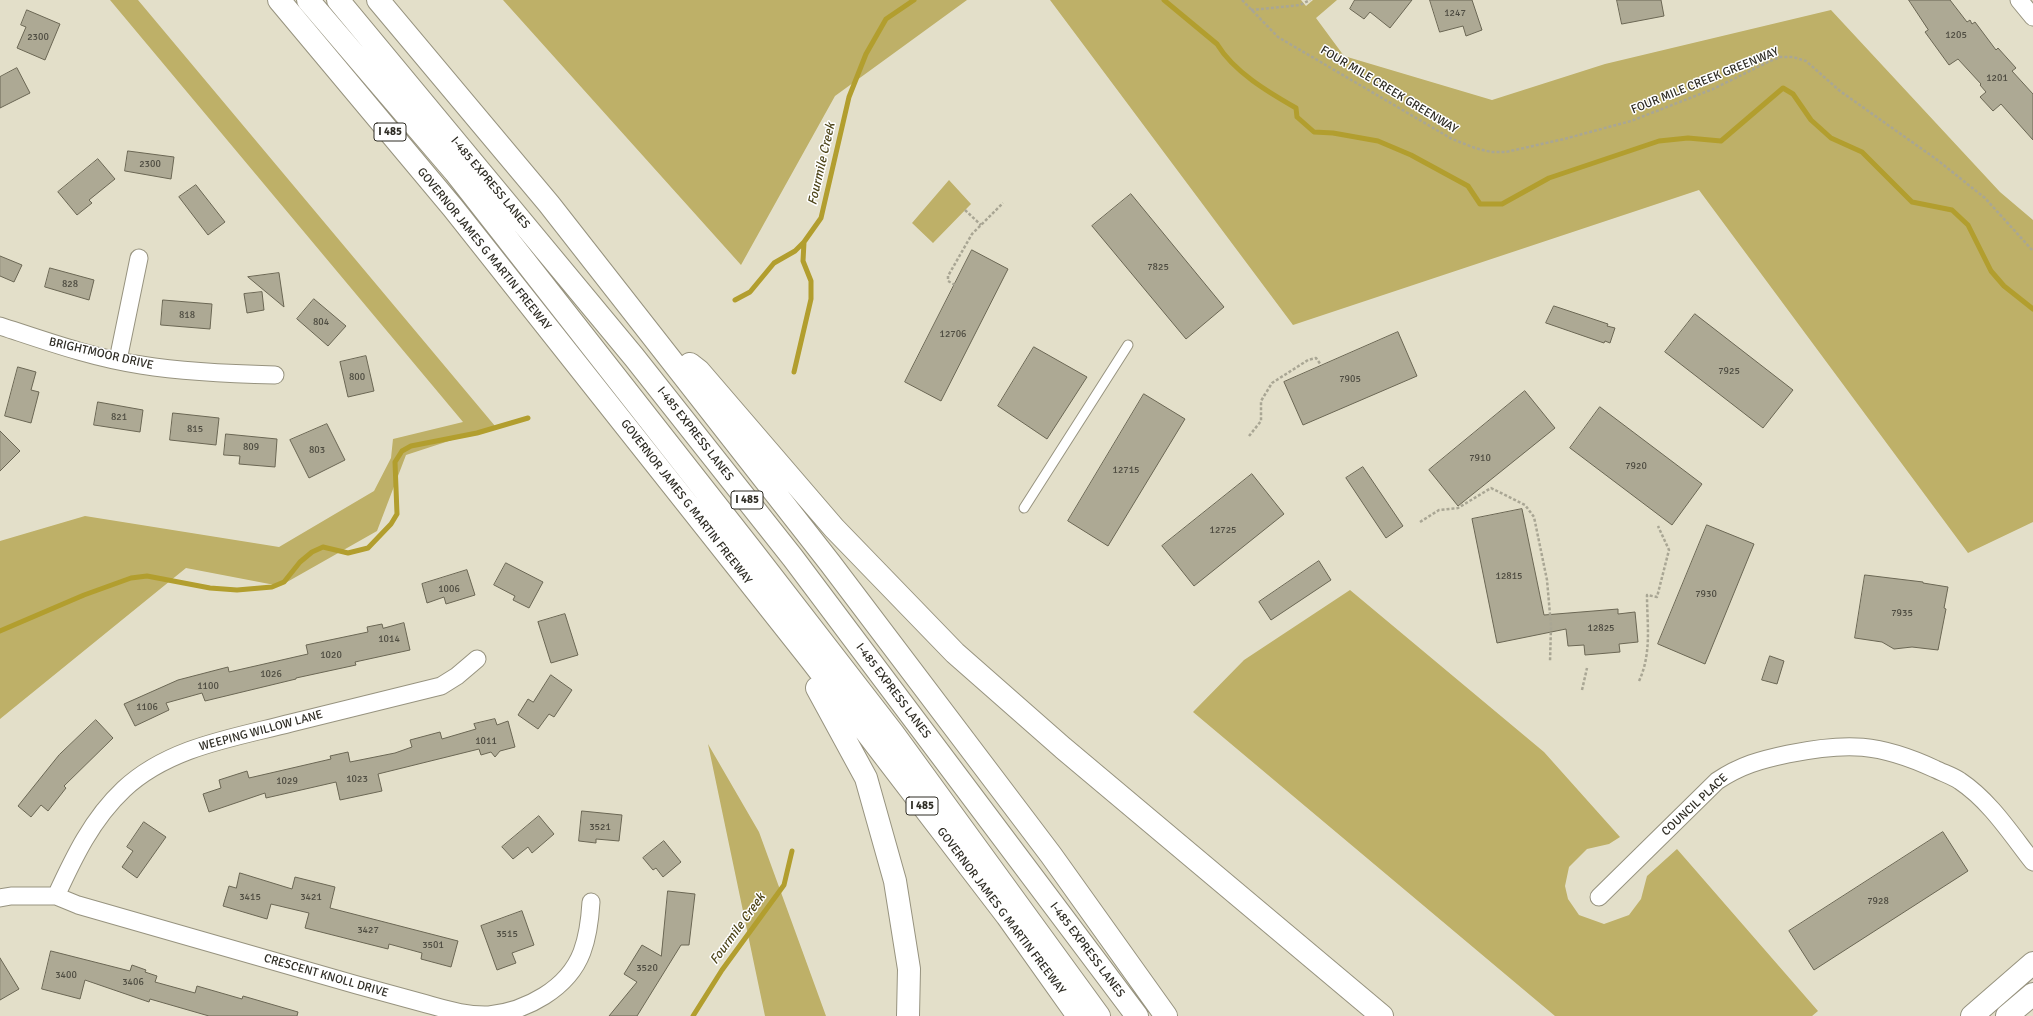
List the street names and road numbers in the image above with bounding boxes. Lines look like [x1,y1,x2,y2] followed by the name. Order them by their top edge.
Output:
[1318,43,1460,137] street label: FOUR MILE CREEK GREENWAY
[1629,45,1781,117] street label: FOUR MILE CREEK GREENWAY
[374,123,406,141] road number: I 485
[447,134,533,232] street label: I-485 EXPRESS LANES
[414,165,554,333] street label: GOVERNOR JAMES G MARTIN FREEWAY
[47,335,155,373] street label: BRIGHTMOOR DRIVE
[654,384,736,484] street label: I-485 EXPRESS LANES
[617,417,755,587] street label: GOVERNOR JAMES G MARTIN FREEWAY
[731,491,763,509] road number: I 485
[852,641,934,741] street label: I-485 EXPRESS LANES
[198,708,324,754] street label: WEEPING WILLOW LANE
[1659,771,1731,839] street label: COUNCIL PLACE
[906,797,938,815] road number: I 485
[934,825,1068,997] street label: GOVERNOR JAMES G MARTIN FREEWAY
[1046,900,1128,1000] street label: I-485 EXPRESS LANES
[262,951,390,1001] street label: CRESCENT KNOLL DRIVE

